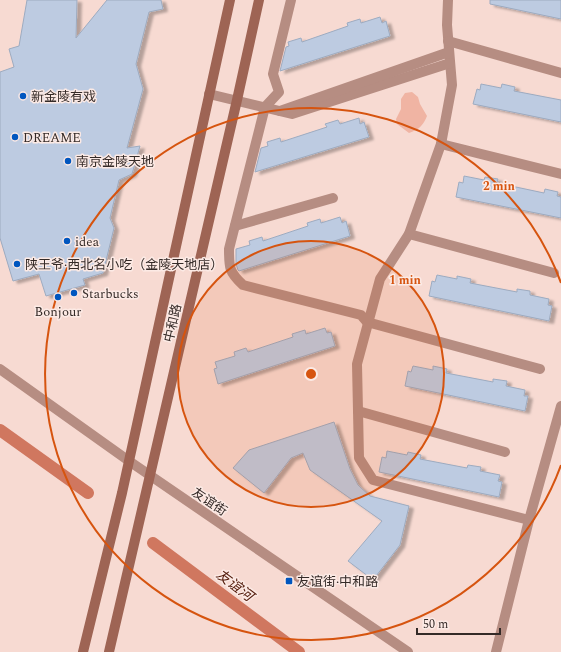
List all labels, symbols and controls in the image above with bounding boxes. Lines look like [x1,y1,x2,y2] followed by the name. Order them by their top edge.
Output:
[31,87,96,107] place label: 新金陵有戏
[18,91,28,101] marker: 新金陵有戏
[23,128,81,148] place label: DREAME
[10,132,20,142] marker: DREAME
[76,152,154,172] place label: 南京金陵天地
[63,156,73,166] marker: 南京金陵天地
[483,177,516,196] text: 2 min
[75,232,100,252] place label: idea
[62,236,72,246] marker: idea
[25,255,223,275] place label: 陕王爷·西北名小吃（金陵天地店）
[12,259,22,269] marker: 陕王爷·西北名小吃（金陵天地店）
[389,271,422,290] text: 1 min
[82,284,139,304] place label: Starbucks
[69,288,79,298] marker: Starbucks
[53,292,63,302] marker: Bonjour
[35,302,81,322] place label: Bonjour
[159,302,187,344] street label: 中和路
[304,367,318,381] centre of rings
[188,483,231,521] street label: 友谊街
[212,564,260,608] water label: 友谊河
[297,572,378,592] place label: 友谊街·中和路
[284,576,294,586] marker: 友谊街·中和路
[417,610,500,636] scale bar
[423,615,448,634] text: 50 m

